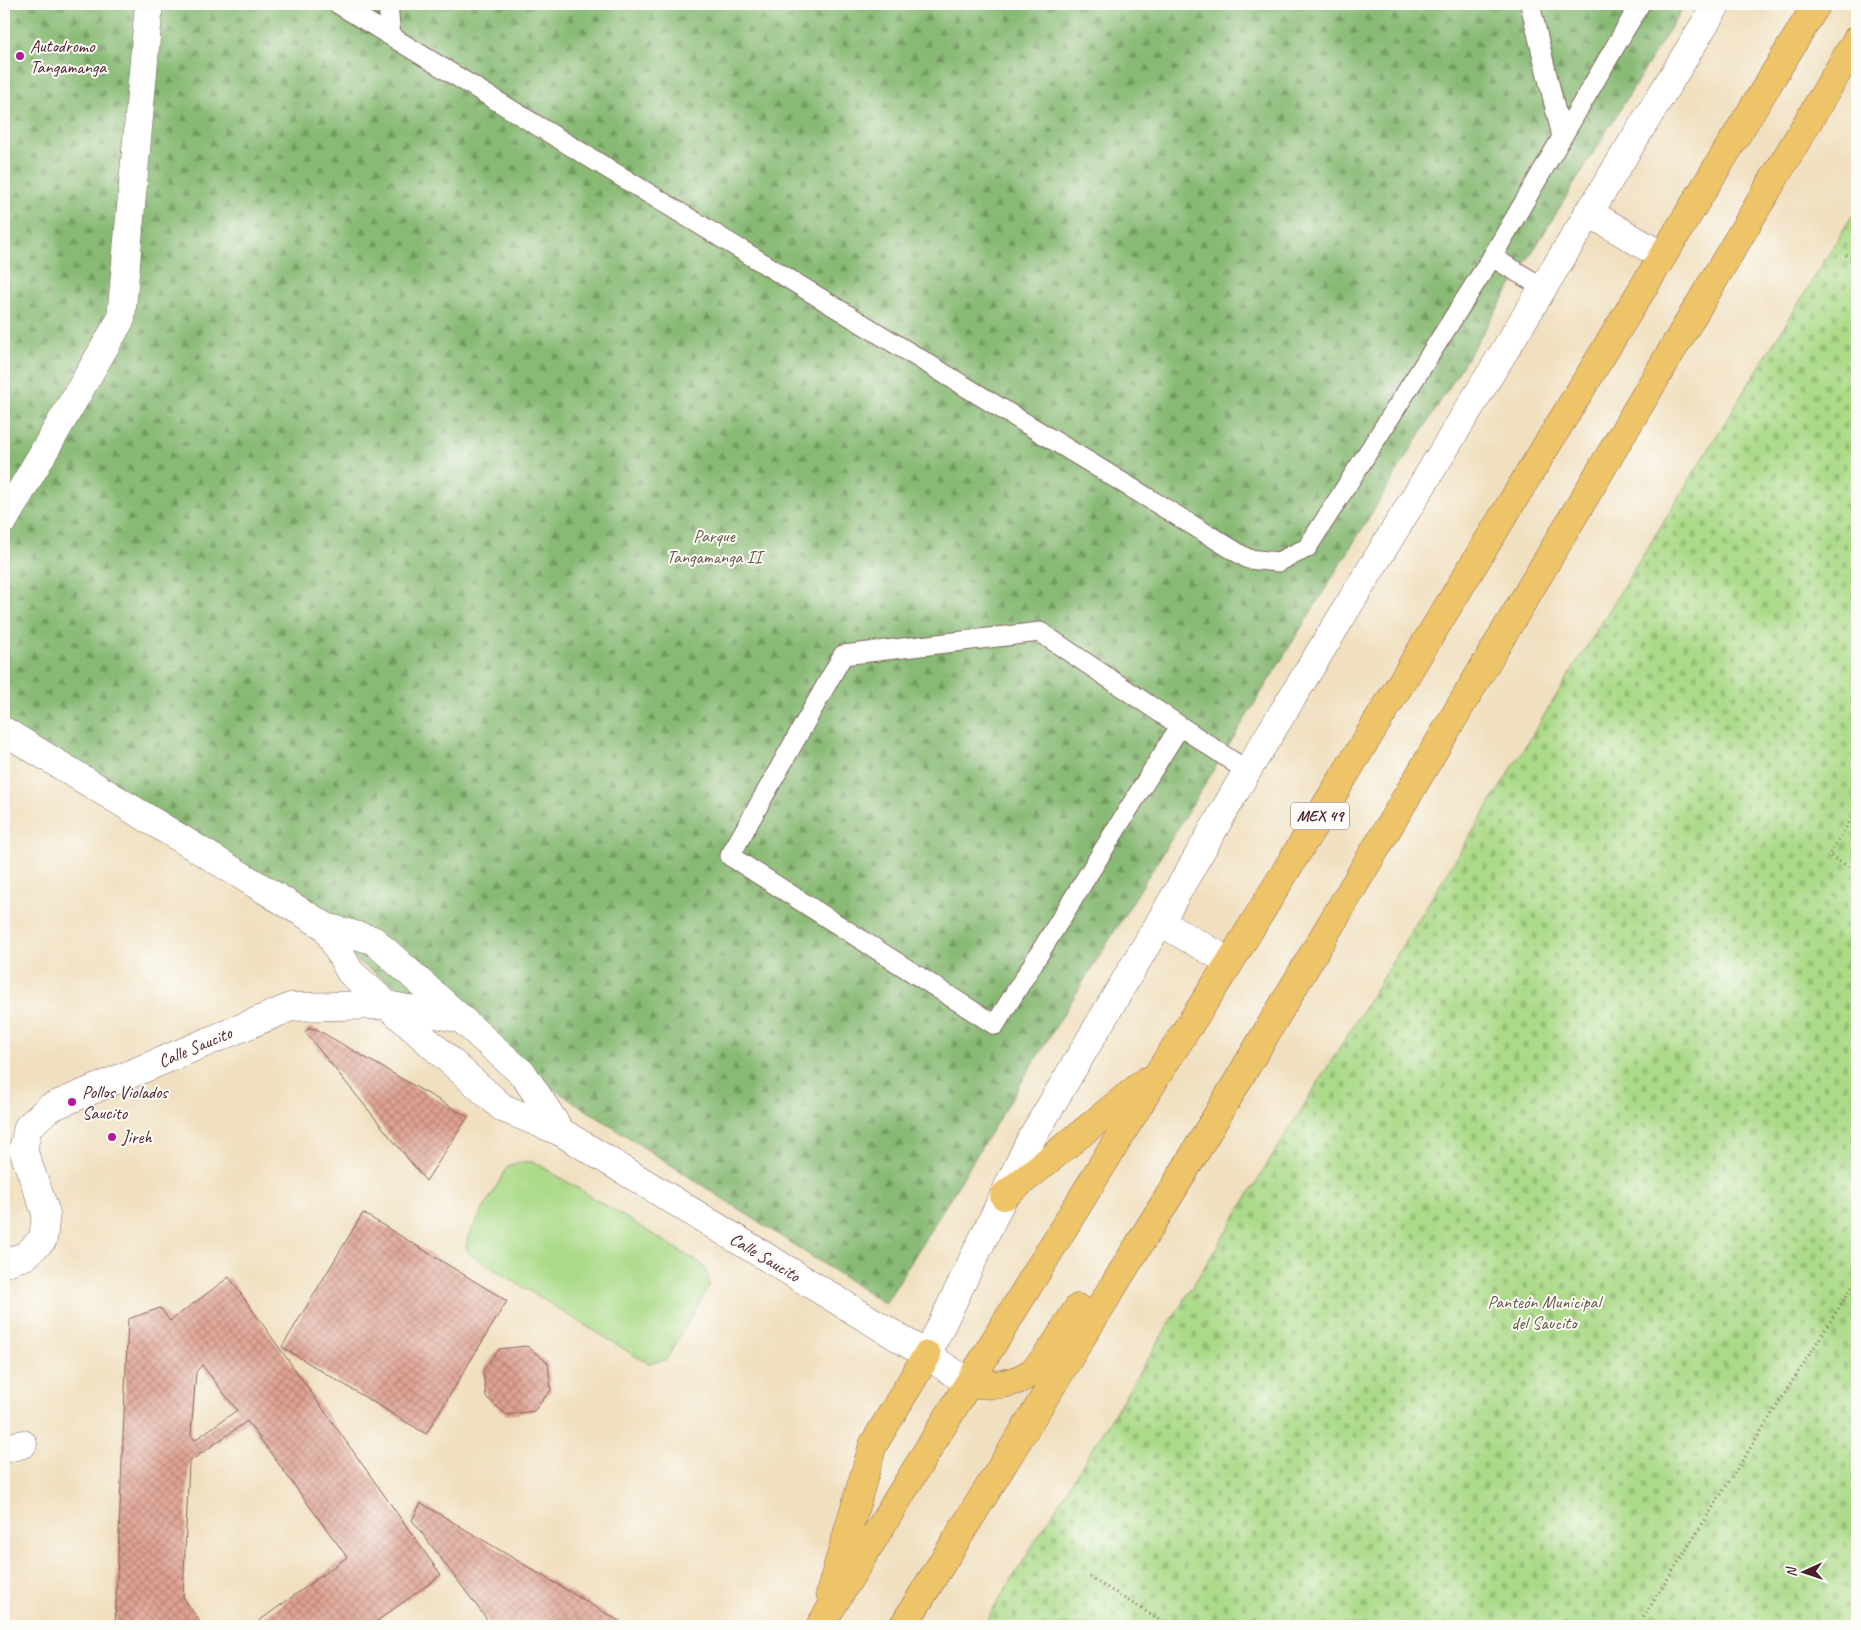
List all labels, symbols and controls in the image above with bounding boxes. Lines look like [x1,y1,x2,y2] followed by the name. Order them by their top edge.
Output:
[30,35,107,78] place label: Autodromo Tangamanga
[14,50,26,62] marker: Autodromo Tangamanga
[666,525,765,568] park label: Parque Tangamanga II
[1291,802,1349,829] road number: MEX 49
[155,1021,237,1072] street label: Calle Saucito
[82,1081,169,1124] place label: Pollos Violados Saucito
[66,1096,78,1108] marker: Pollos Violados Saucito
[121,1126,152,1148] place label: Jireh
[106,1131,118,1143] marker: Jireh
[726,1228,805,1287] street label: Calle Saucito
[1488,1291,1603,1334] park label: Panteón Municipal del Saucito
[1778,1548,1828,1598] north arrow
[1783,1566,1800,1577] text: N

